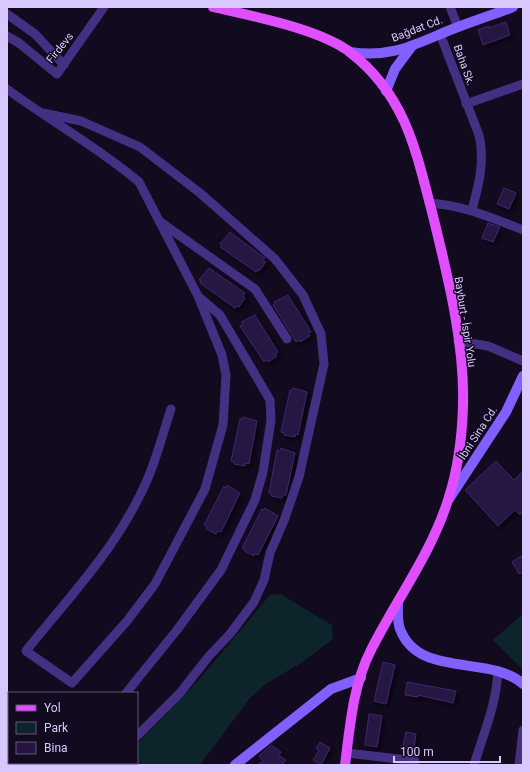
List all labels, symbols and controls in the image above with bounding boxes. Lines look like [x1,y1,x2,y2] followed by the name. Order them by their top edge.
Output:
[390,13,445,45] street label: Bağdat Cd.
[44,30,76,66] street label: Firdevs
[451,43,477,87] street label: Baha Sk.
[451,276,479,368] street label: Bayburt - İspir Yolu
[456,404,500,462] street label: İbni Sina Cd.
[8,692,138,764] legend
[44,701,61,715] text: Yol
[44,721,69,735] text: Park
[394,738,500,764] scale bar
[44,741,68,755] text: Bina
[400,745,434,759] text: 100 m

